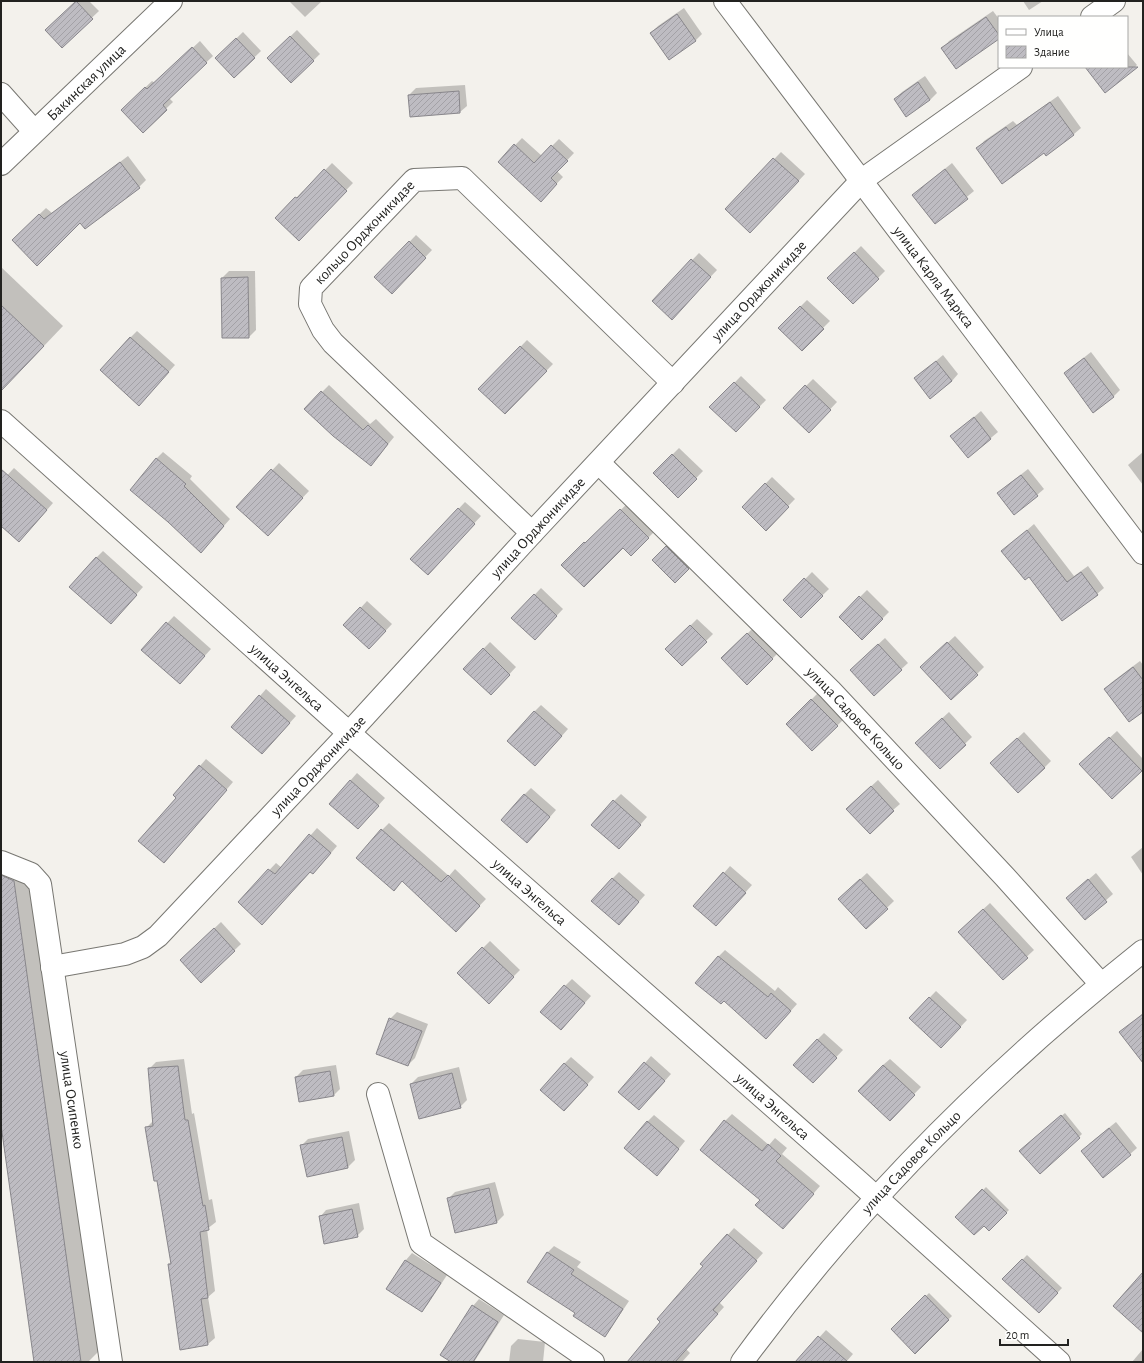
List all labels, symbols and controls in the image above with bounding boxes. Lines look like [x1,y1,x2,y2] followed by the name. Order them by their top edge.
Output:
[998,16,1128,68] legend
[1034,26,1064,38] text: Улица
[44,42,129,124] street label: Бакинская улица
[1034,46,1070,58] text: Здание
[312,177,418,287] street label: кольцо Орджоникидзе
[890,223,977,331] street label: улица Карла Маркса
[708,238,809,344] street label: улица Орджоникидзе
[487,474,588,581] street label: улица Орджоникидзе
[246,641,326,714] street label: улица Энгельса
[802,663,908,773] street label: улица Садовое Кольцо
[268,713,369,820] street label: улица Орджоникидзе
[489,855,569,929] street label: улица Энгельса
[57,1049,86,1150] street label: улица Осипенко
[732,1070,812,1143] street label: улица Энгельса
[858,1108,964,1217] street label: улица Садовое Кольцо
[1000,1321,1068,1347] scale bar
[1006,1329,1029,1341] text: 20 m

